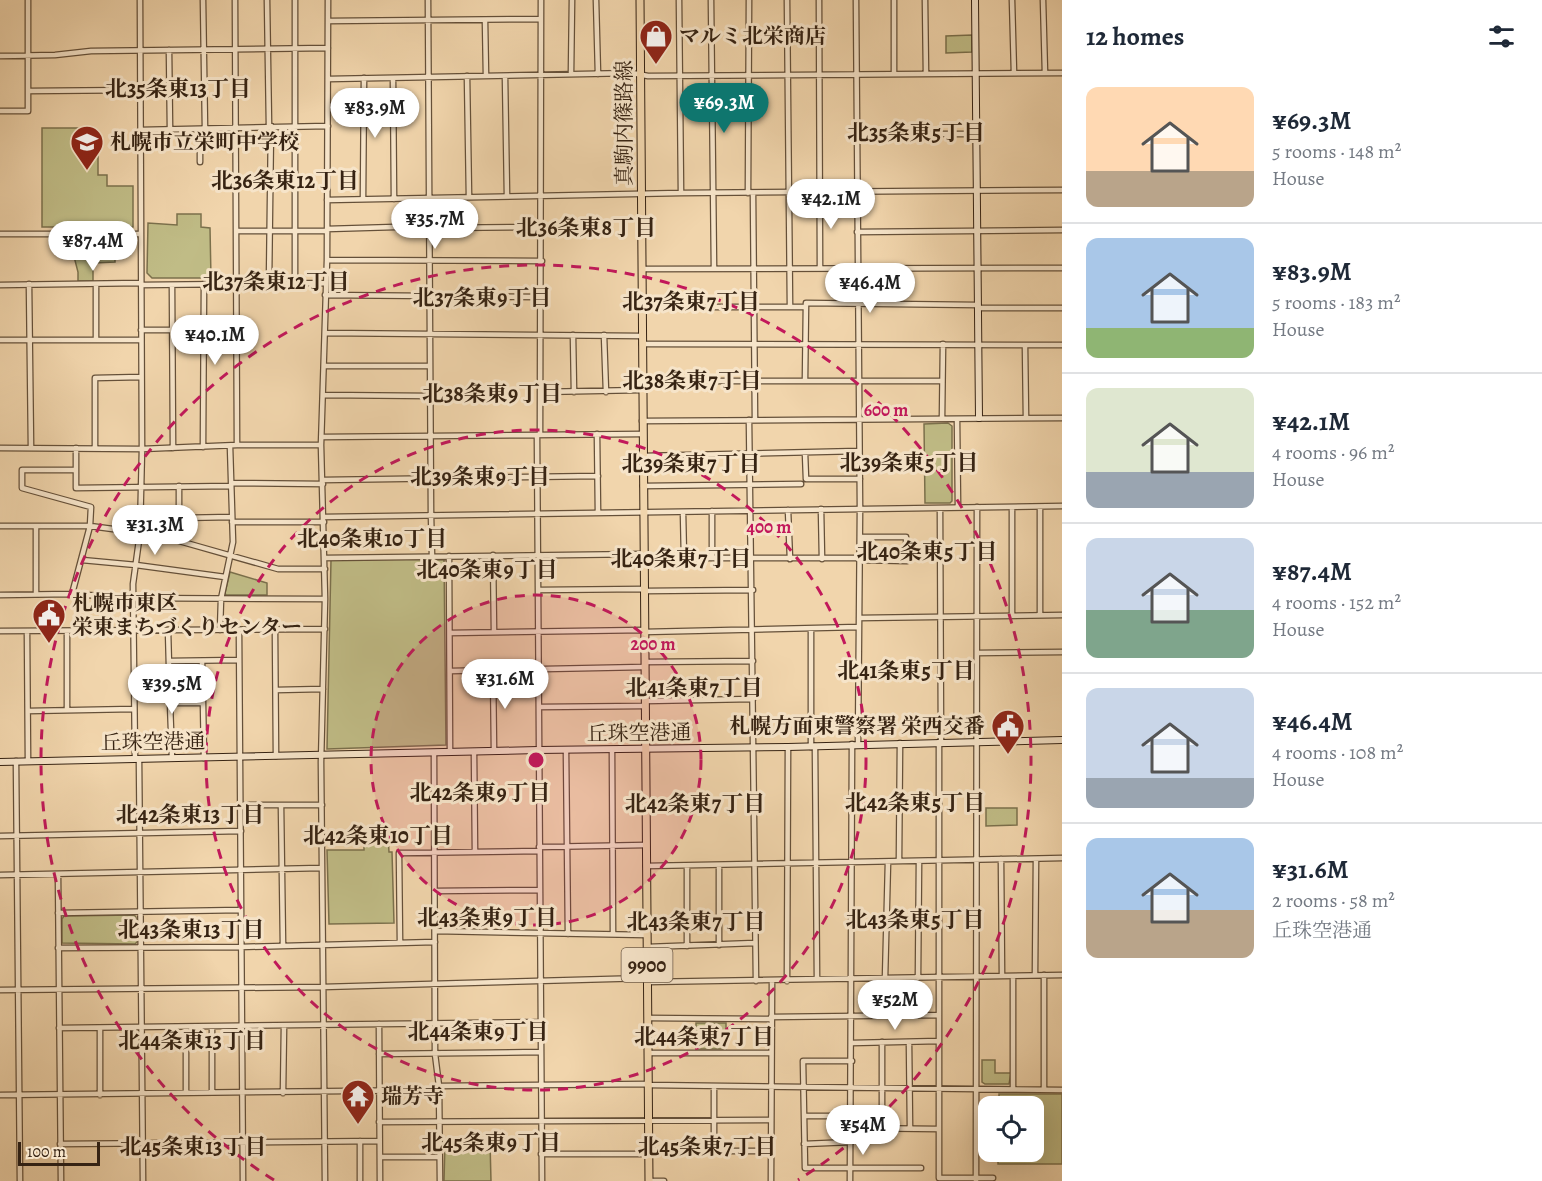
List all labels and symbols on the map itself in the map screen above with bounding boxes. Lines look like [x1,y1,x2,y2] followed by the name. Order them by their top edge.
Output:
[638,18,674,65] shop icon: マルミ北栄商店
[679,22,826,50] place label: マルミ北栄商店
[610,60,638,186] street label: 真駒内篠路線
[105,74,251,104] district label: 北35条東13丁目
[675,83,773,134] pin: ¥69.3M
[326,88,424,139] pin: ¥83.9M
[847,118,985,148] district label: 北35条東5丁目
[69,124,105,171] school or university icon: 札幌市立栄町中学校
[110,128,299,156] place label: 札幌市立栄町中学校
[211,166,359,196] district label: 北36条東12丁目
[782,179,880,230] pin: ¥42.1M
[386,199,484,250] pin: ¥35.7M
[516,213,656,243] district label: 北36条東8丁目
[44,221,142,272] pin: ¥87.4M
[821,263,919,314] pin: ¥46.4M
[202,267,350,297] district label: 北37条東12丁目
[412,283,552,313] district label: 北37条東9丁目
[622,287,760,317] district label: 北37条東7丁目
[166,315,264,366] pin: ¥40.1M
[622,366,762,396] district label: 北38条東7丁目
[422,379,562,409] district label: 北38条東9丁目
[864,398,908,422] text: 600 m
[839,448,979,478] district label: 北39条東5丁目
[621,449,761,479] district label: 北39条東7丁目
[410,462,550,492] district label: 北39条東9丁目
[106,505,204,556] pin: ¥31.3M
[747,515,791,539] text: 400 m
[297,524,447,554] district label: 北40条東10丁目
[857,537,997,567] district label: 北40条東5丁目
[611,544,751,574] district label: 北40条東7丁目
[416,555,558,585] district label: 北40条東9丁目
[72,589,302,641] place label: 札幌市東区 栄東まちづくりセンター
[31,597,67,644] public building icon: 札幌市東区 栄東まちづくりセンター
[630,632,676,656] text: 200 m
[837,656,975,686] district label: 北41条東5丁目
[456,659,554,710] pin: ¥31.6M
[123,664,221,715] pin: ¥39.5M
[625,673,763,703] district label: 北41条東7丁目
[990,708,1026,755] public building icon: 札幌方面東警察署 栄西交番
[729,712,985,740] place label: 札幌方面東警察署 栄西交番
[586,718,692,748] street label: 丘珠空港通
[100,727,206,757] street label: 丘珠空港通
[526,750,546,770] centre of rings
[409,778,551,808] district label: 北42条東9丁目
[845,788,985,818] district label: 北42条東5丁目
[625,789,765,819] district label: 北42条東7丁目
[116,800,264,830] district label: 北42条東13丁目
[303,821,453,851] district label: 北42条東10丁目
[417,903,557,933] district label: 北43条東9丁目
[845,905,985,935] district label: 北43条東5丁目
[626,907,766,937] district label: 北43条東7丁目
[117,915,265,945] district label: 北43条東13丁目
[622,948,672,982] road number: 9900
[859,980,931,1031] pin: ¥52M
[408,1017,548,1047] district label: 北44条東9丁目
[634,1022,774,1052] district label: 北44条東7丁目
[118,1026,266,1056] district label: 北44条東13丁目
[340,1078,376,1125] temple icon: 瑞芳寺
[381,1082,444,1110] place label: 瑞芳寺
[827,1105,899,1156] pin: ¥54M
[421,1128,561,1158] district label: 北45条東9丁目
[119,1132,267,1162] district label: 北45条東13丁目
[637,1132,777,1162] district label: 北45条東7丁目
[18,1139,100,1166] scale bar

